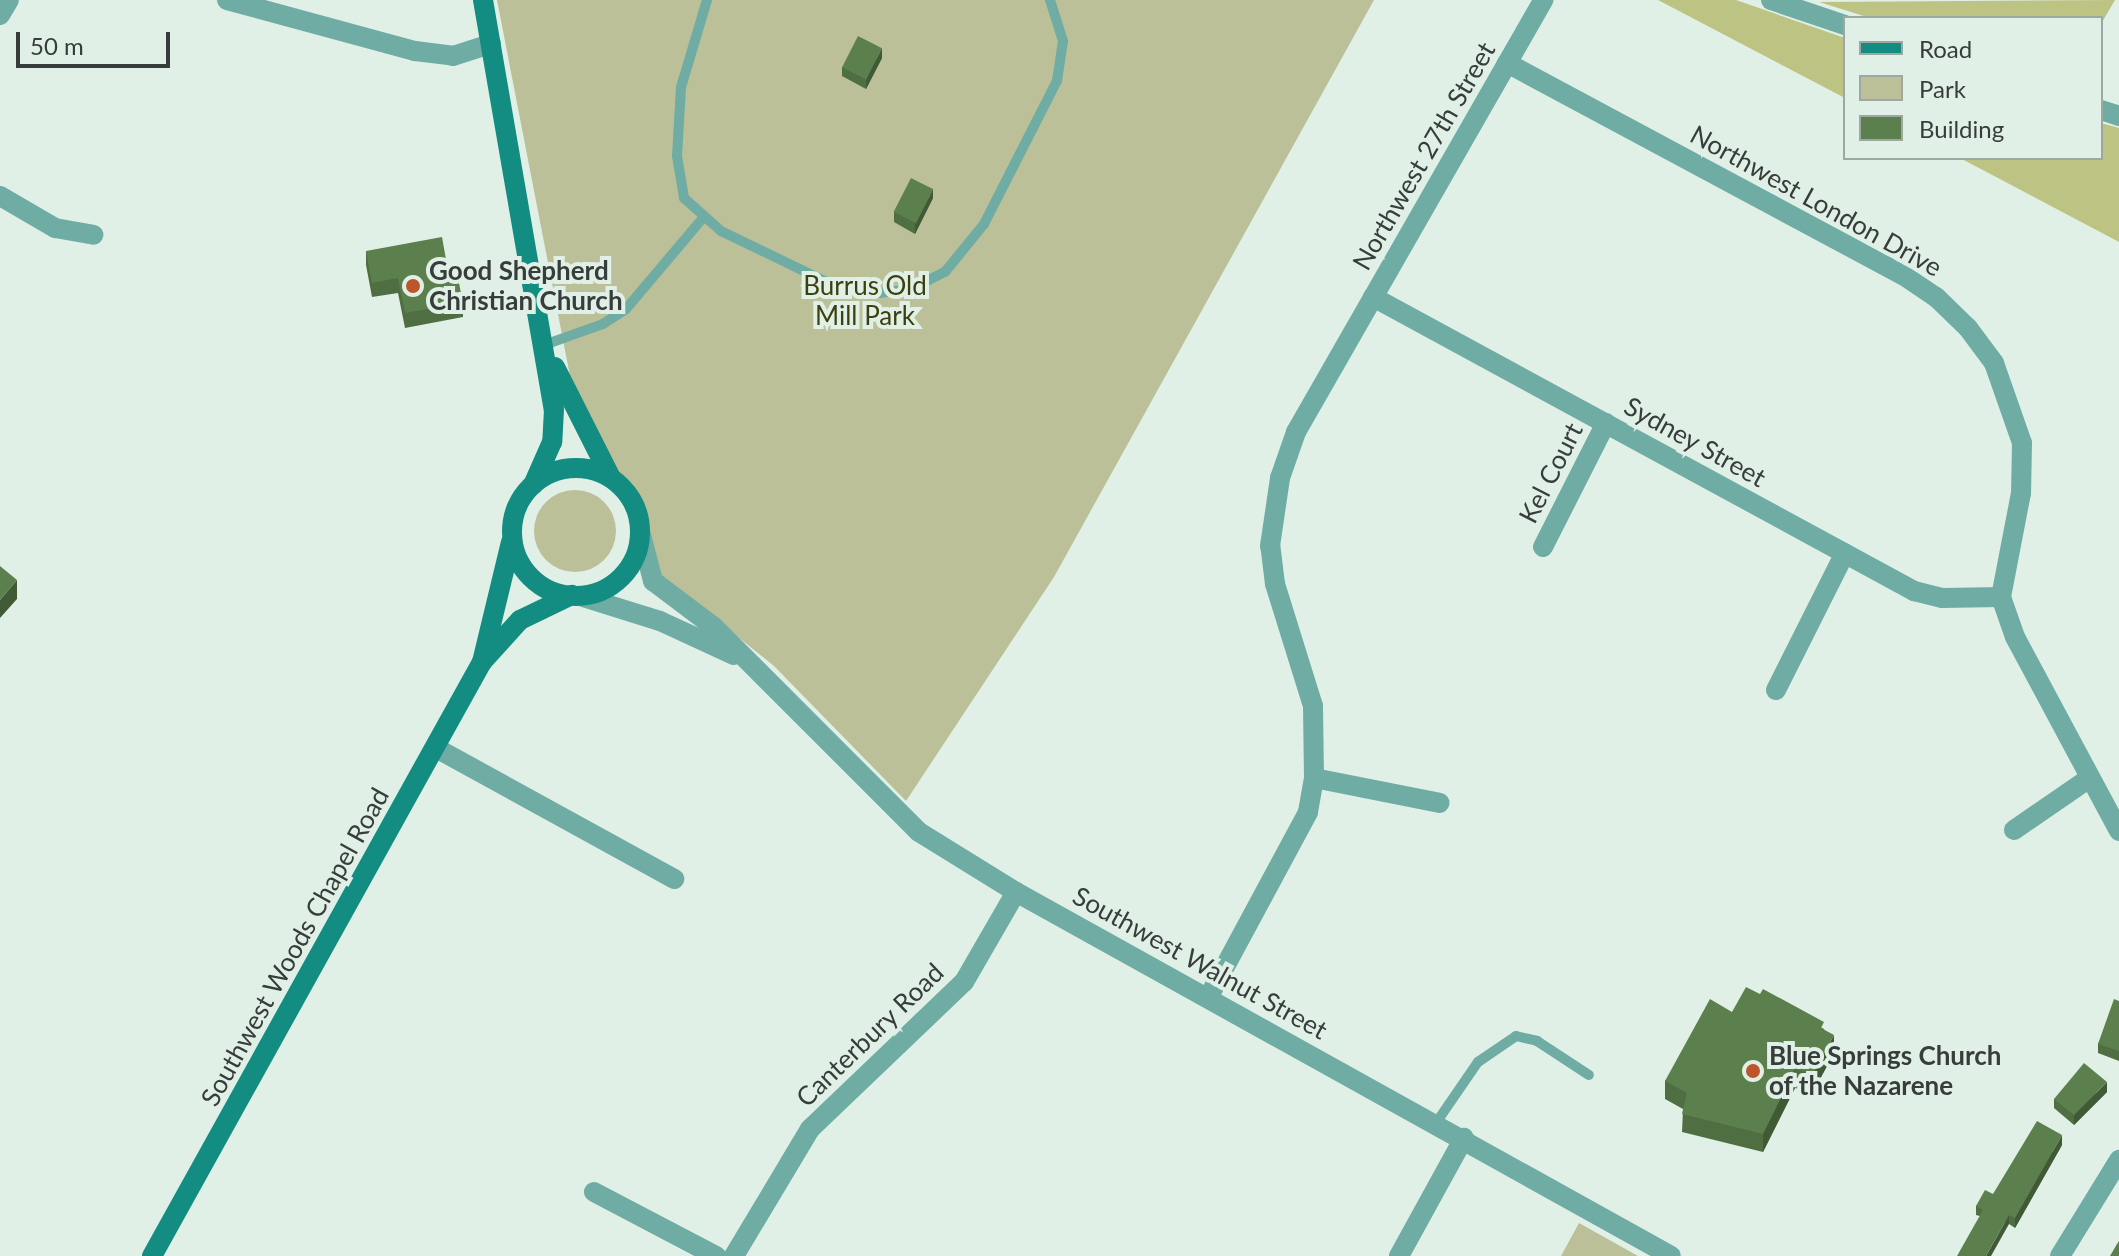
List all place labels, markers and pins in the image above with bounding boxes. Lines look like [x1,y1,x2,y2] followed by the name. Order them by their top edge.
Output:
[429,255,623,316] place label: Good Shepherd Christian Church
[404,277,422,295] marker: Good Shepherd Christian Church
[1769,1040,2001,1102] place label: Blue Springs Church of the Nazarene
[1744,1062,1762,1080] marker: Blue Springs Church of the Nazarene

